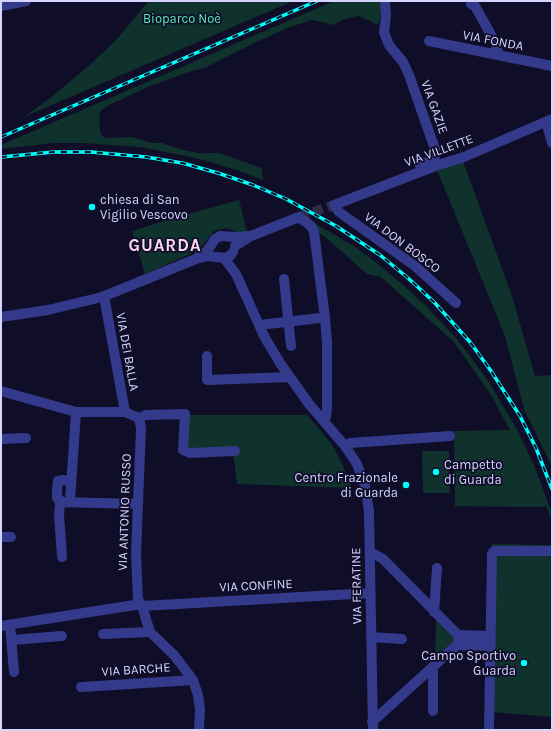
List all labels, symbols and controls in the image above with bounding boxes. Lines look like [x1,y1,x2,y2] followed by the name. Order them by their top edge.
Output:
[143,11,221,27] park label: Bioparco Noè
[461,27,525,55] street label: VIA FONDA
[417,78,451,136] street label: VIA GAZIE
[402,131,476,171] street label: VIA VILLETTE
[100,192,188,223] place label: chiesa di San Vigilio Vescovo
[87,202,97,212] marker: chiesa di San Vigilio Vescovo
[361,209,443,277] street label: VIA DON BOSCO
[128,236,202,256] district label: GUARDA
[112,312,142,392] street label: VIA DEI BALLA
[115,453,135,571] street label: VIA ANTONIO RUSSO
[444,457,502,488] place label: Campetto di Guarda
[431,467,441,477] marker: Campetto di Guarda
[295,470,398,501] place label: Centro Frazionale di Guarda
[401,480,411,490] marker: Centro Frazionale di Guarda
[349,547,365,625] street label: VIA FERATINE
[219,576,293,596] street label: VIA CONFINE
[421,648,516,679] place label: Campo Sportivo Guarda
[519,658,529,668] marker: Campo Sportivo Guarda
[101,660,171,680] street label: VIA BARCHE

